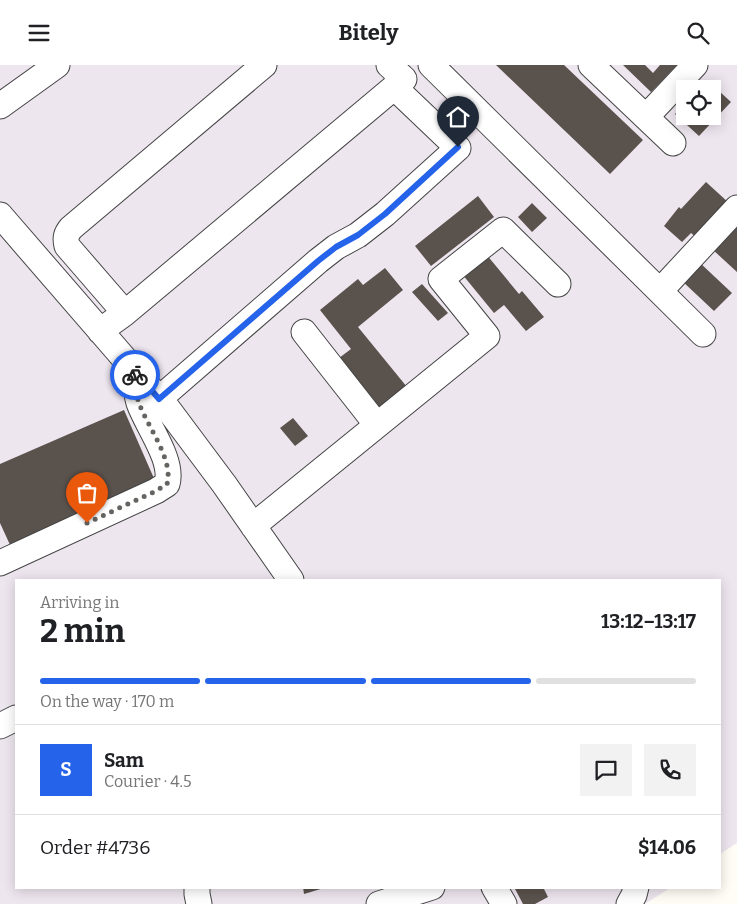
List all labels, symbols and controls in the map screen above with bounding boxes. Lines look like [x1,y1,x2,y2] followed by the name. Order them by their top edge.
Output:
[25,19,53,47] icon: menu
[338,19,399,46] text: Bitely
[684,19,712,47] icon: search
[676,80,721,125] map controls
[676,80,721,125] button: locate
[437,96,479,147] pin
[444,103,472,131] icon: home
[110,350,160,400] courier
[121,361,149,389] icon: bike
[66,472,108,523] pin
[73,479,101,507] icon: bag
[40,593,119,612] text: Arriving in
[601,610,696,633] text: 13:12–13:17
[40,612,125,650] text: 2 min
[40,692,174,711] text: On the way · 170 m
[580,744,632,796] button: chat
[644,744,696,796] button: phone
[104,749,144,772] text: Sam
[60,758,72,781] text: S
[104,772,192,791] text: Courier · 4.5
[40,836,150,859] text: Order #4736
[638,836,696,859] text: $14.06

